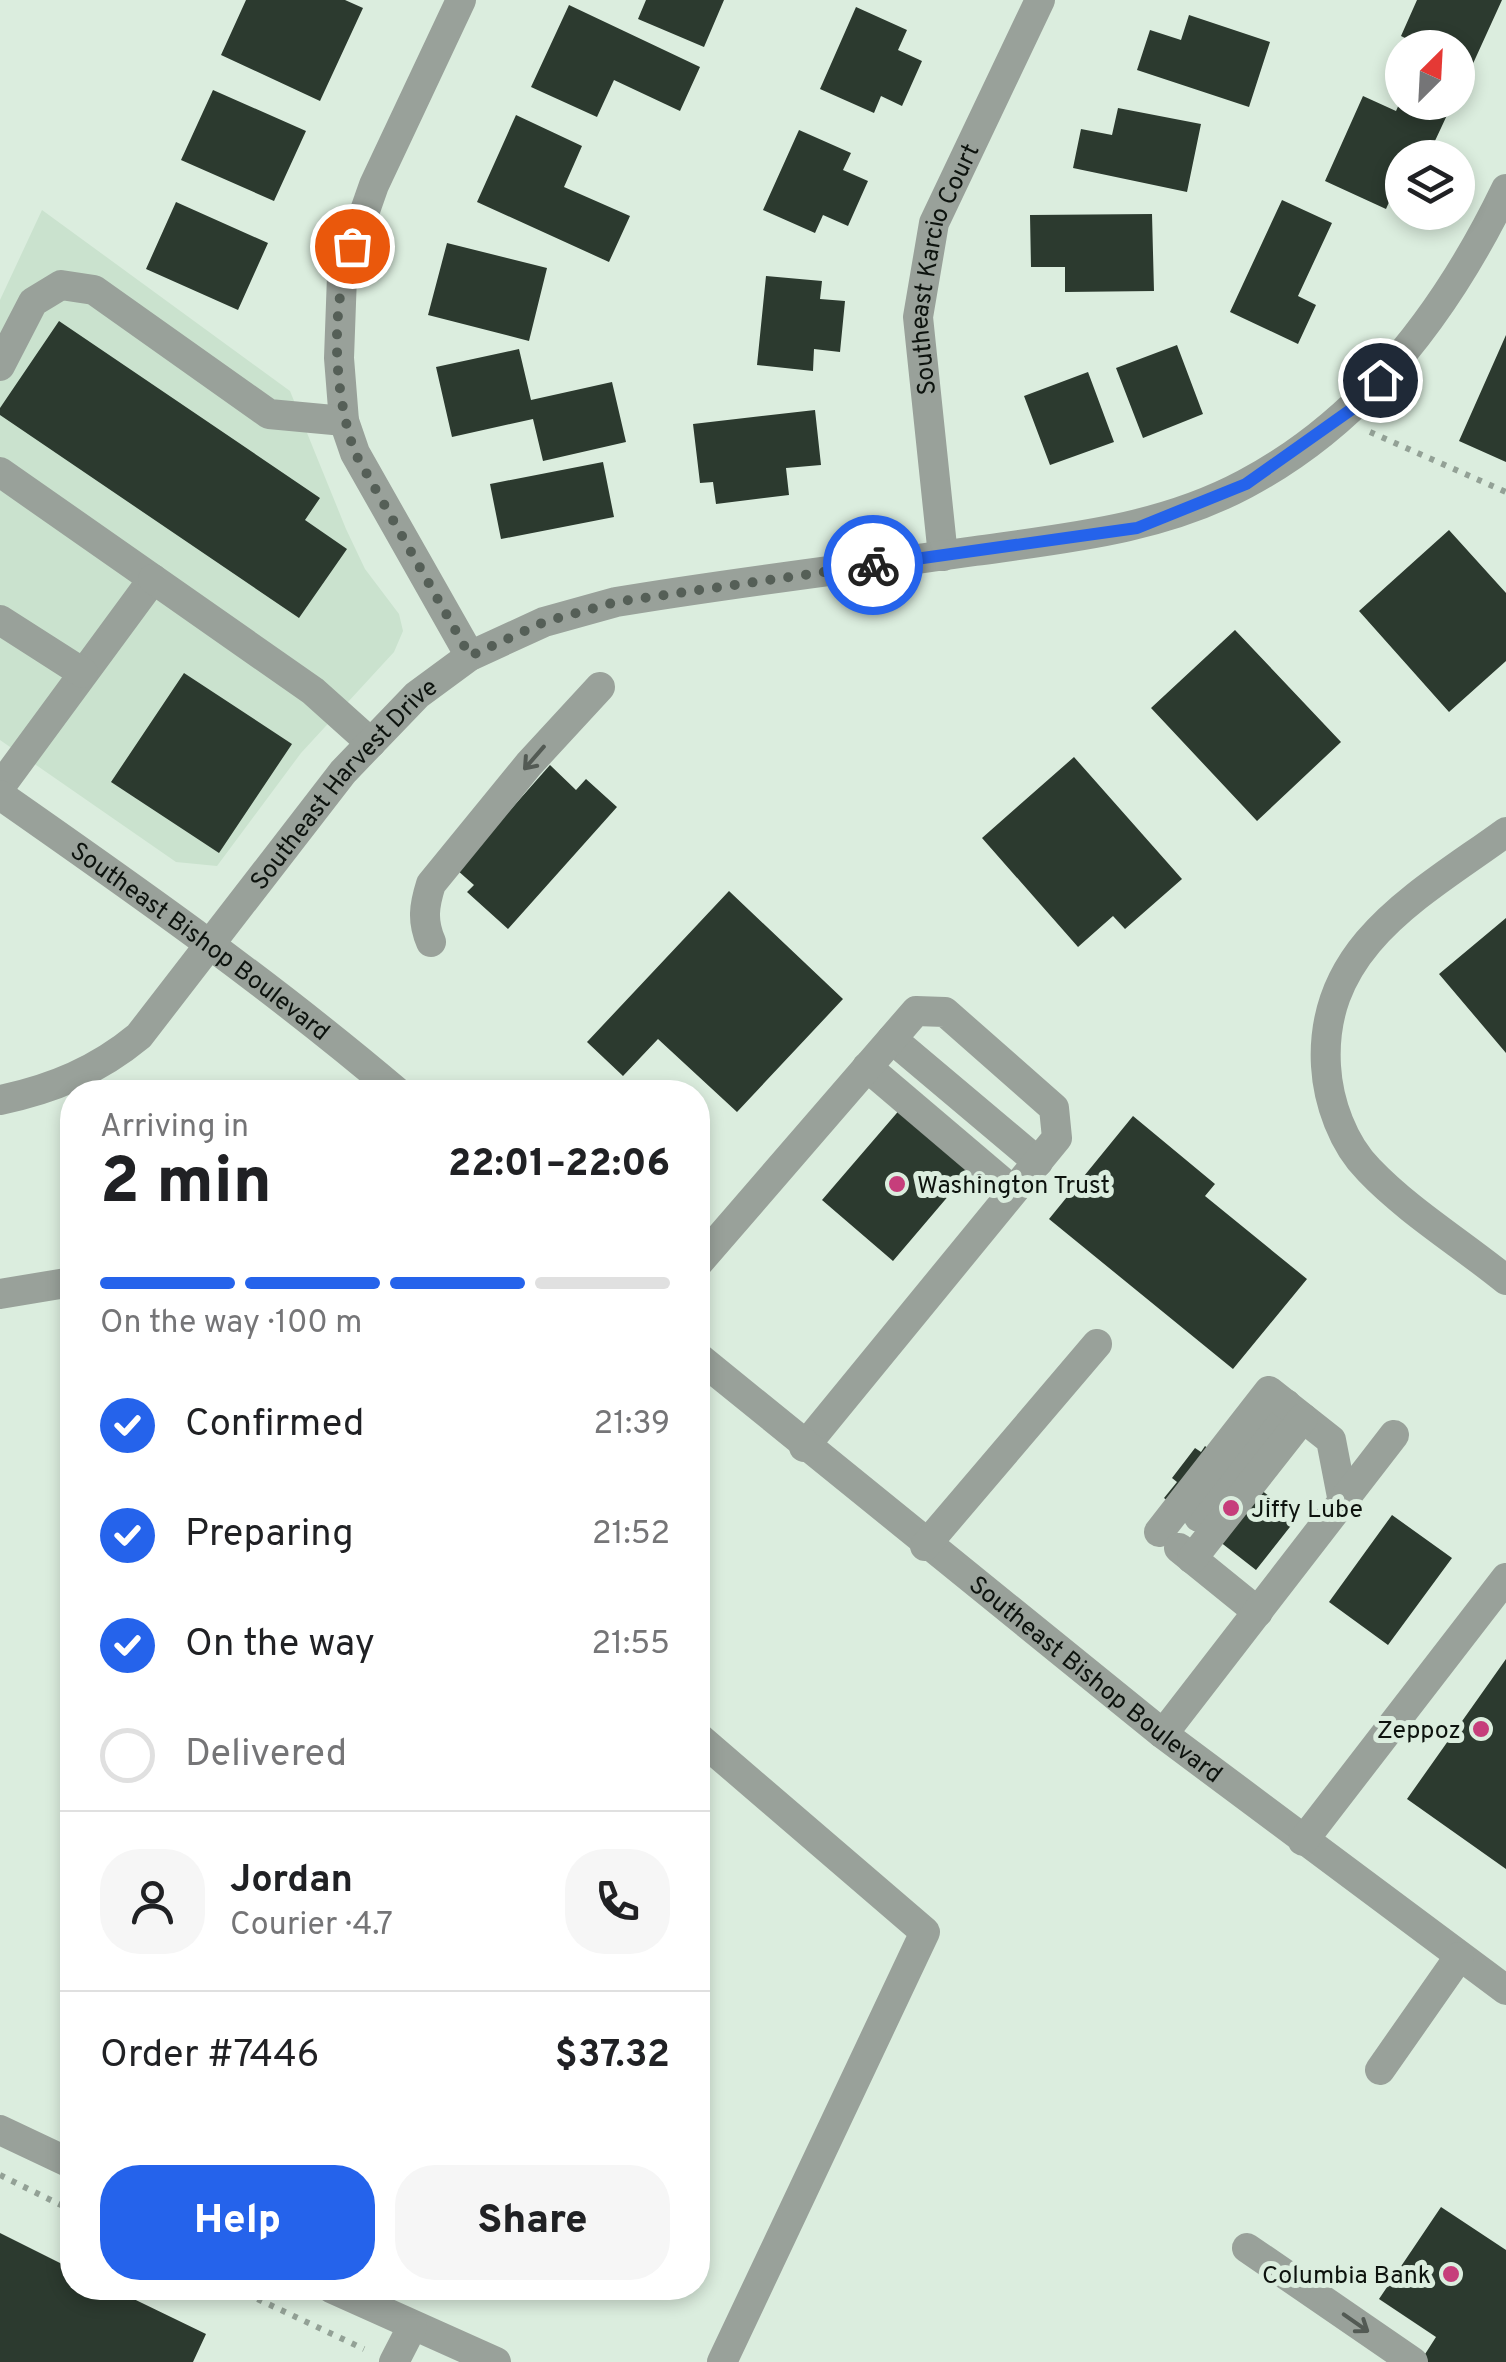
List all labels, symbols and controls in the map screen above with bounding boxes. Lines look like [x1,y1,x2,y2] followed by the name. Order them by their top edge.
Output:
[1385,30,1475,120] north arrow
[1385,30,1475,230] map controls
[905,139,988,397] street label: Southeast Karcio Court
[1385,140,1475,230] button: layers
[310,204,395,289] pin
[325,219,380,274] icon: bag
[1338,338,1423,423] pin
[1353,353,1408,408] icon: home
[823,515,923,615] courier
[846,538,901,593] icon: bike
[245,672,445,898] street label: Southeast Harvest Drive
[523,745,545,771] one-way arrow
[63,836,335,1049] street label: Southeast Bishop Boulevard
[100,1108,249,1148] text: Arriving in
[448,1141,670,1190] text: 22:01–22:06
[100,1144,272,1226] text: 2 min
[917,1171,1110,1203] place label: Washington Trust
[886,1173,908,1195] marker: Washington Trust
[100,1304,362,1344] text: On the way · 100 m
[100,1398,155,1453] icon: check
[185,1401,364,1450] text: Confirmed
[594,1405,670,1445] text: 21:39
[1251,1495,1363,1527] place label: Jiffy Lube
[1220,1497,1242,1519] marker: Jiffy Lube
[100,1508,155,1563] icon: check
[185,1511,354,1560] text: Preparing
[592,1515,670,1555] text: 21:52
[961,1570,1228,1792] street label: Southeast Bishop Boulevard
[100,1618,155,1673] icon: check
[185,1621,375,1670] text: On the way
[592,1625,670,1665] text: 21:55
[1377,1716,1461,1748] place label: Zeppoz
[1470,1718,1492,1740] marker: Zeppoz
[185,1731,347,1780] text: Delivered
[100,1849,205,1954] button: person
[565,1849,670,1954] button: phone
[230,1857,353,1906] text: Jordan
[230,1906,393,1946] text: Courier · 4.7
[100,2032,320,2081] text: Order #7446
[555,2032,670,2081] text: $37.32
[100,2165,375,2280] button: Help
[395,2165,670,2280] button: Share
[1262,2261,1431,2293] place label: Columbia Bank
[1440,2263,1462,2285] marker: Columbia Bank
[1342,2312,1370,2333] one-way arrow

